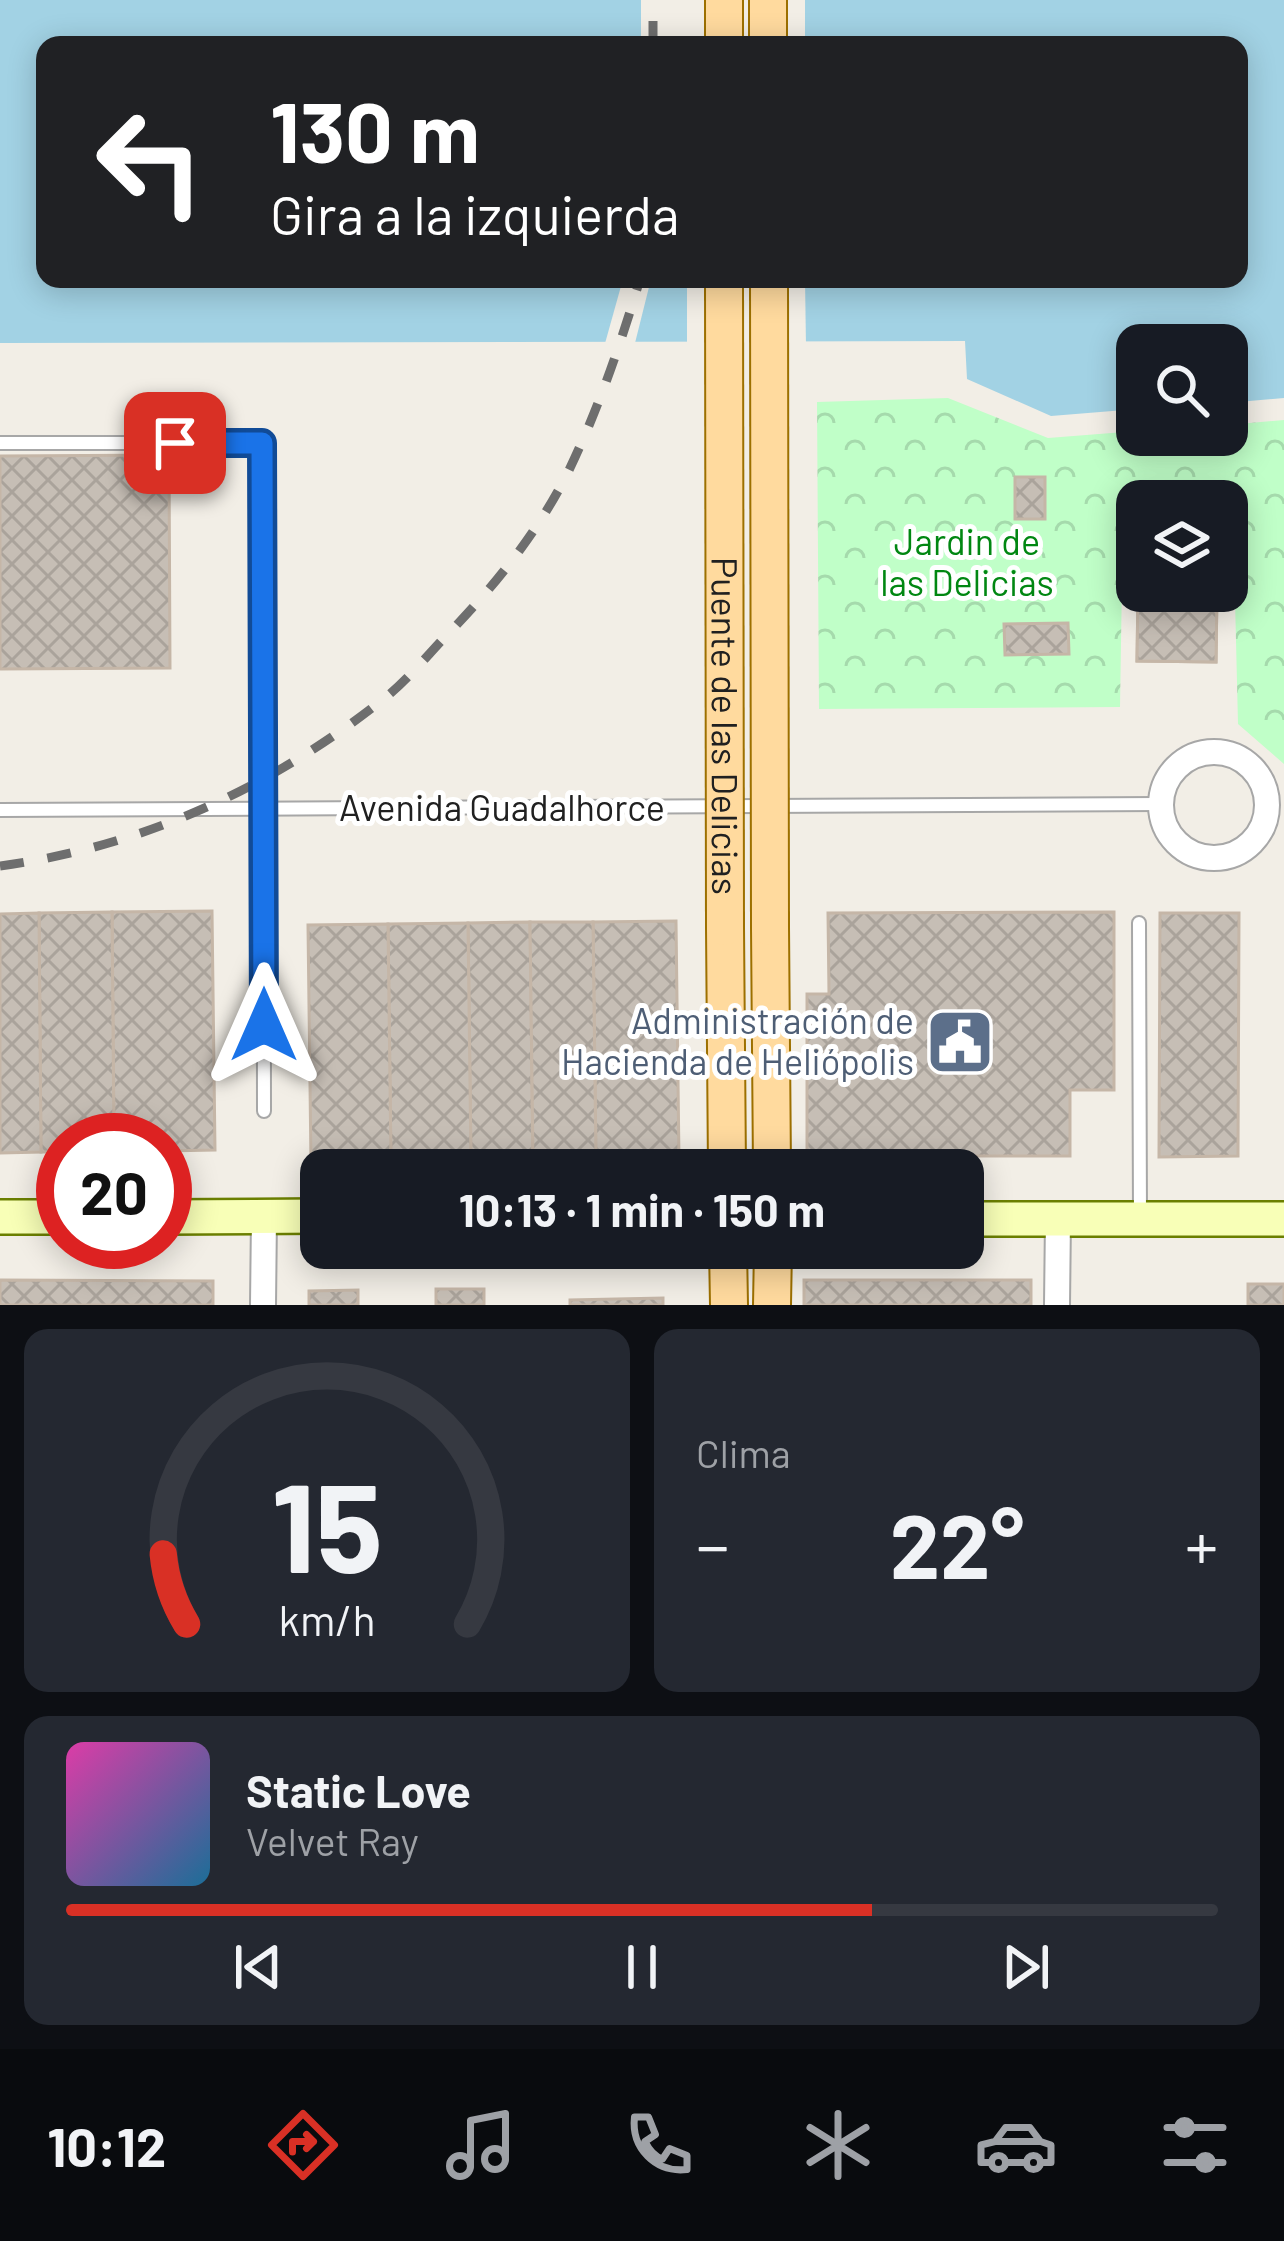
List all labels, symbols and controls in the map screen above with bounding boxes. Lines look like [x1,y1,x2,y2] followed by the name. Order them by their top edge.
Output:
[270,79,480,180] text: 130 m
[72,84,228,240] icon: left
[270,181,680,246] text: Gira a la izquierda
[1116,324,1248,612] map controls
[1116,324,1248,456] button: search
[124,392,226,494] pin
[142,410,208,476] icon: arrive
[1116,480,1248,612] button: layers
[880,519,1054,603] park label: Jardin de las Delicias
[704,557,748,895] street label: Puente de las Delicias
[339,785,665,828] street label: Avenida Guadalhorce
[201,962,327,1088] position arrow
[561,998,914,1082] place label: Administración de Hacienda de Heliópolis
[925,1007,995,1077] public building icon: Administración de Hacienda de Heliópolis
[36,1113,192,1269] speed limit sign: 20
[459,1182,825,1236] text: 10:13 · 1 min · 150 m
[696,1429,791,1476] text: Clima
[271,1448,383,1598] text: 15
[890,1489,1024,1597] text: 22°
[696,1504,729,1583] text: −
[1185,1504,1218,1583] text: +
[278,1592,376,1644] text: km/h
[246,1763,471,1817] text: Static Love
[246,1817,419,1864] text: Velvet Ray
[225,1934,291,2000] icon: previous
[609,1934,675,2000] icon: pause
[993,1934,1059,2000] icon: next
[261,2103,345,2187] icon: directions
[439,2103,523,2187] icon: music
[617,2103,701,2187] icon: phone
[796,2103,880,2187] icon: climate
[974,2103,1058,2187] icon: car
[1153,2103,1237,2187] icon: filters
[47,2113,166,2178] text: 10:12

